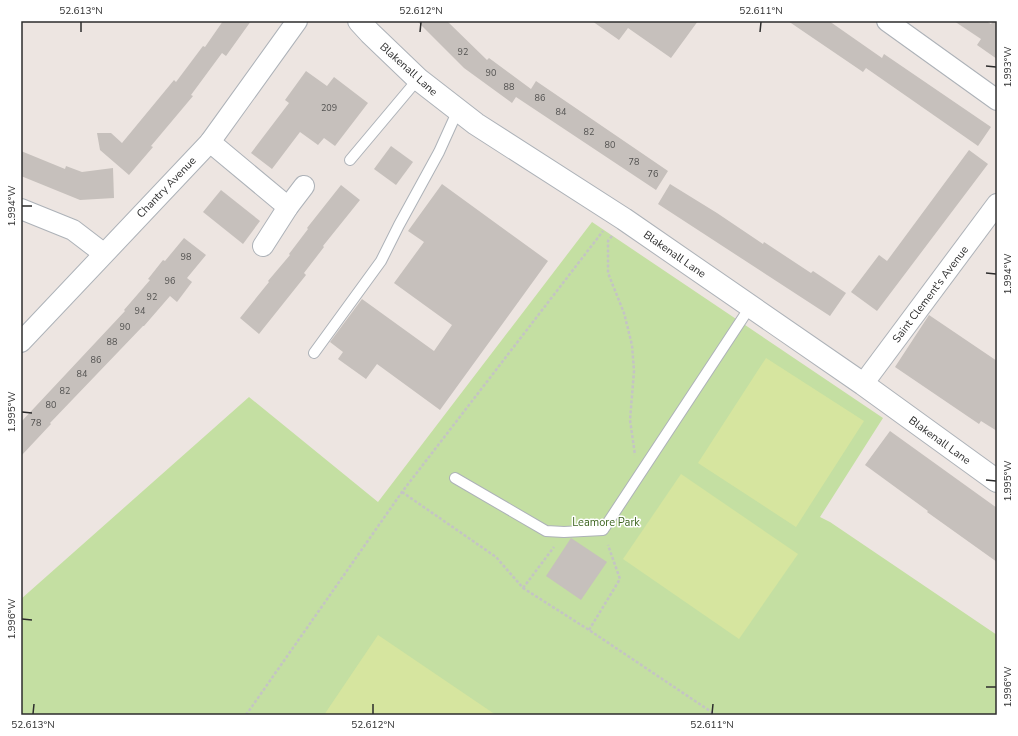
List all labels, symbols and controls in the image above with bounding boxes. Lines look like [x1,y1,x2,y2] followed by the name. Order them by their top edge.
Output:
[59,4,103,18] text: 52.613°N
[399,4,443,18] text: 52.612°N
[739,4,783,18] text: 52.611°N
[376,39,441,99] street label: Blakenall Lane
[458,46,468,58] house number: 92
[1001,46,1015,88] text: 1.993°W
[486,67,496,79] house number: 90
[504,81,514,93] house number: 88
[535,92,545,104] house number: 86
[321,102,337,114] house number: 209
[556,106,567,118] house number: 84
[584,126,594,138] house number: 82
[605,139,615,151] house number: 80
[133,153,200,221] street label: Chantry Avenue
[629,156,639,168] house number: 78
[648,168,658,180] house number: 76
[5,185,19,227] text: 1.994°W
[640,227,709,282] street label: Blakenall Lane
[889,243,972,346] street label: Saint Clement's Avenue
[181,251,191,263] house number: 98
[1001,253,1015,295] text: 1.994°W
[165,275,175,287] house number: 96
[147,291,157,303] house number: 92
[135,305,146,317] house number: 94
[120,321,130,333] house number: 90
[107,336,117,348] house number: 88
[91,354,101,366] house number: 86
[77,368,88,380] house number: 84
[60,385,70,397] house number: 82
[5,391,19,433] text: 1.995°W
[46,399,56,411] house number: 80
[906,413,974,468] street label: Blakenall Lane
[31,417,41,429] house number: 78
[1001,460,1015,502] text: 1.995°W
[572,515,640,530] park label: Leamore Park
[5,598,19,640] text: 1.996°W
[1001,666,1015,708] text: 1.996°W
[11,718,55,732] text: 52.613°N
[351,718,395,732] text: 52.612°N
[690,718,734,732] text: 52.611°N

